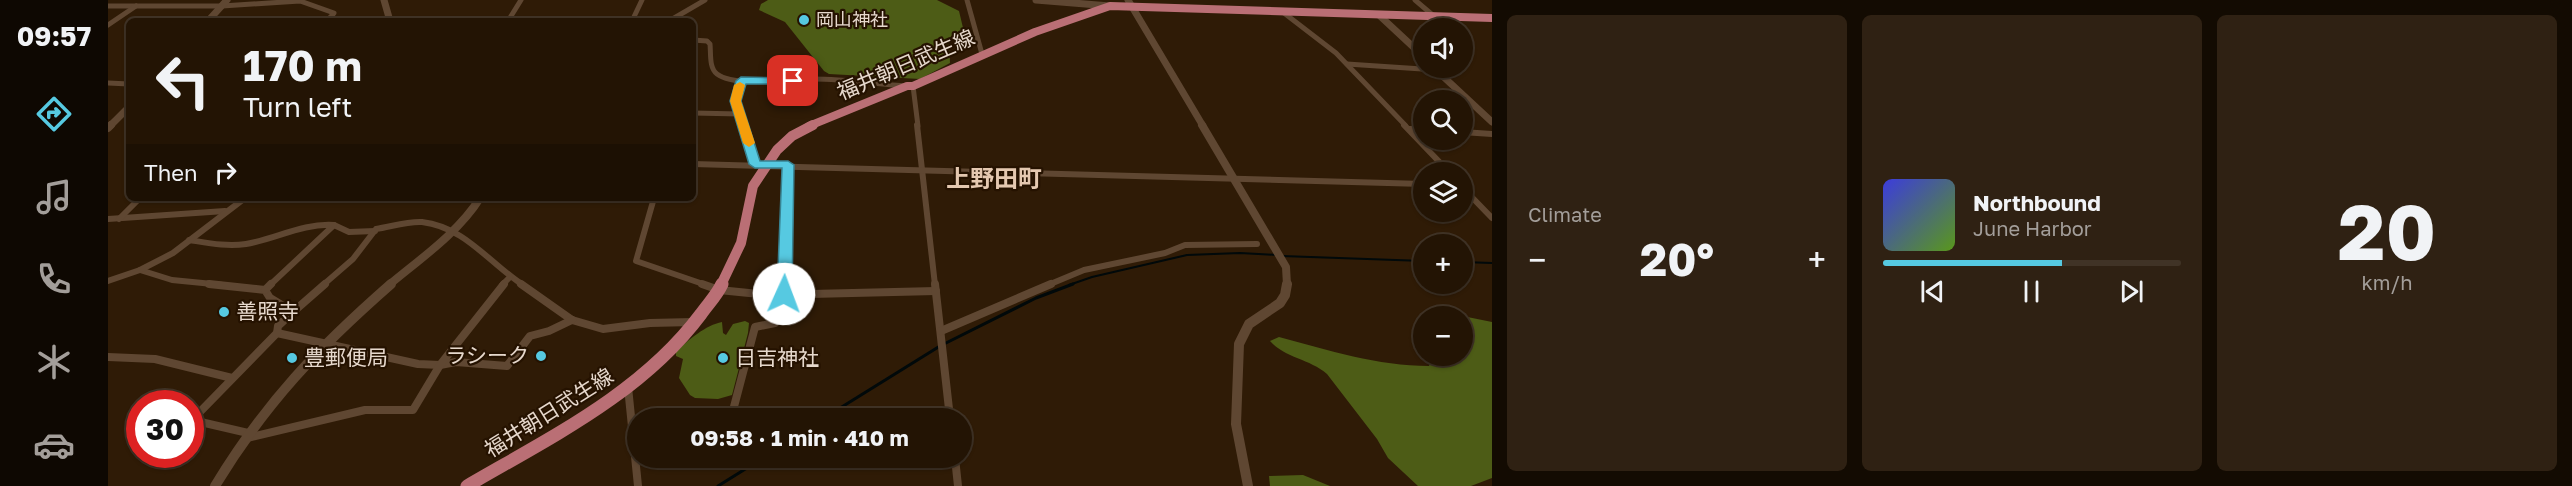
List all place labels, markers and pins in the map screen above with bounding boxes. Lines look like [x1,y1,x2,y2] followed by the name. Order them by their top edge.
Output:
[816,8,888,30] place label: 岡山神社
[797,13,811,27] marker: 岡山神社
[767,55,818,106] pin
[236,298,299,324] place label: 善照寺
[217,305,231,319] marker: 善照寺
[445,342,529,368] place label: ラシーク
[304,344,388,370] place label: 豊郵便局
[735,344,819,370] place label: 日吉神社
[534,349,548,363] marker: ラシーク
[285,351,299,365] marker: 豊郵便局
[716,351,730,365] marker: 日吉神社

